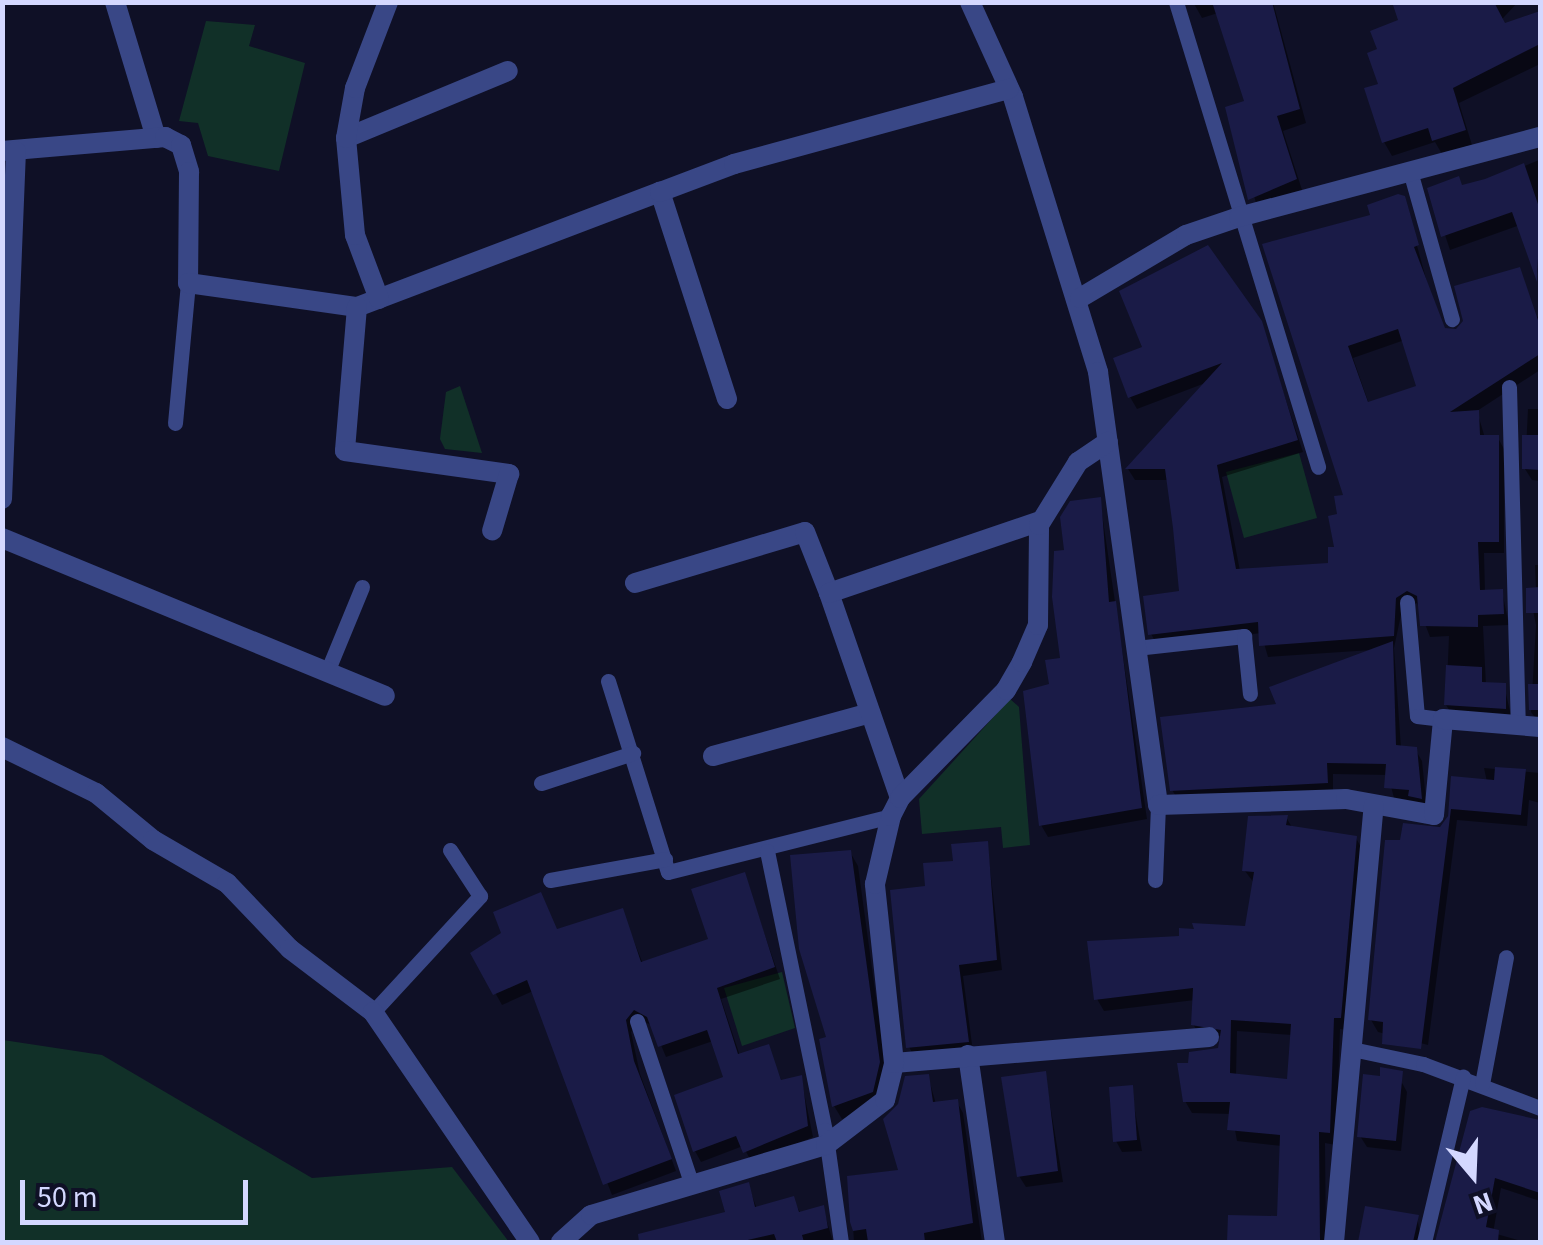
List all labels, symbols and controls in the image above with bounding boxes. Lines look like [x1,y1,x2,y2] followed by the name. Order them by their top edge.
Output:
[1423,1125,1523,1225] north arrow
[25,1160,252,1222] scale bar
[37,1176,98,1219] text: 50 m
[1467,1181,1498,1225] text: N

